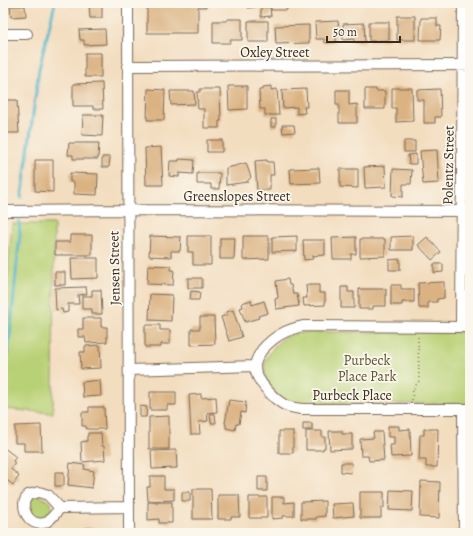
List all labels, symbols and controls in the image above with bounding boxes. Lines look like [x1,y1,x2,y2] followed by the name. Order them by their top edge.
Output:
[327,18,400,44] scale bar
[333,24,357,40] text: 50 m
[240,43,310,62] street label: Oxley Street
[438,125,459,205] street label: Polentz Street
[183,187,291,206] street label: Greenslopes Street
[104,230,125,306] street label: Jensen Street
[338,351,396,386] park label: Purbeck Place Park
[312,386,392,405] street label: Purbeck Place

